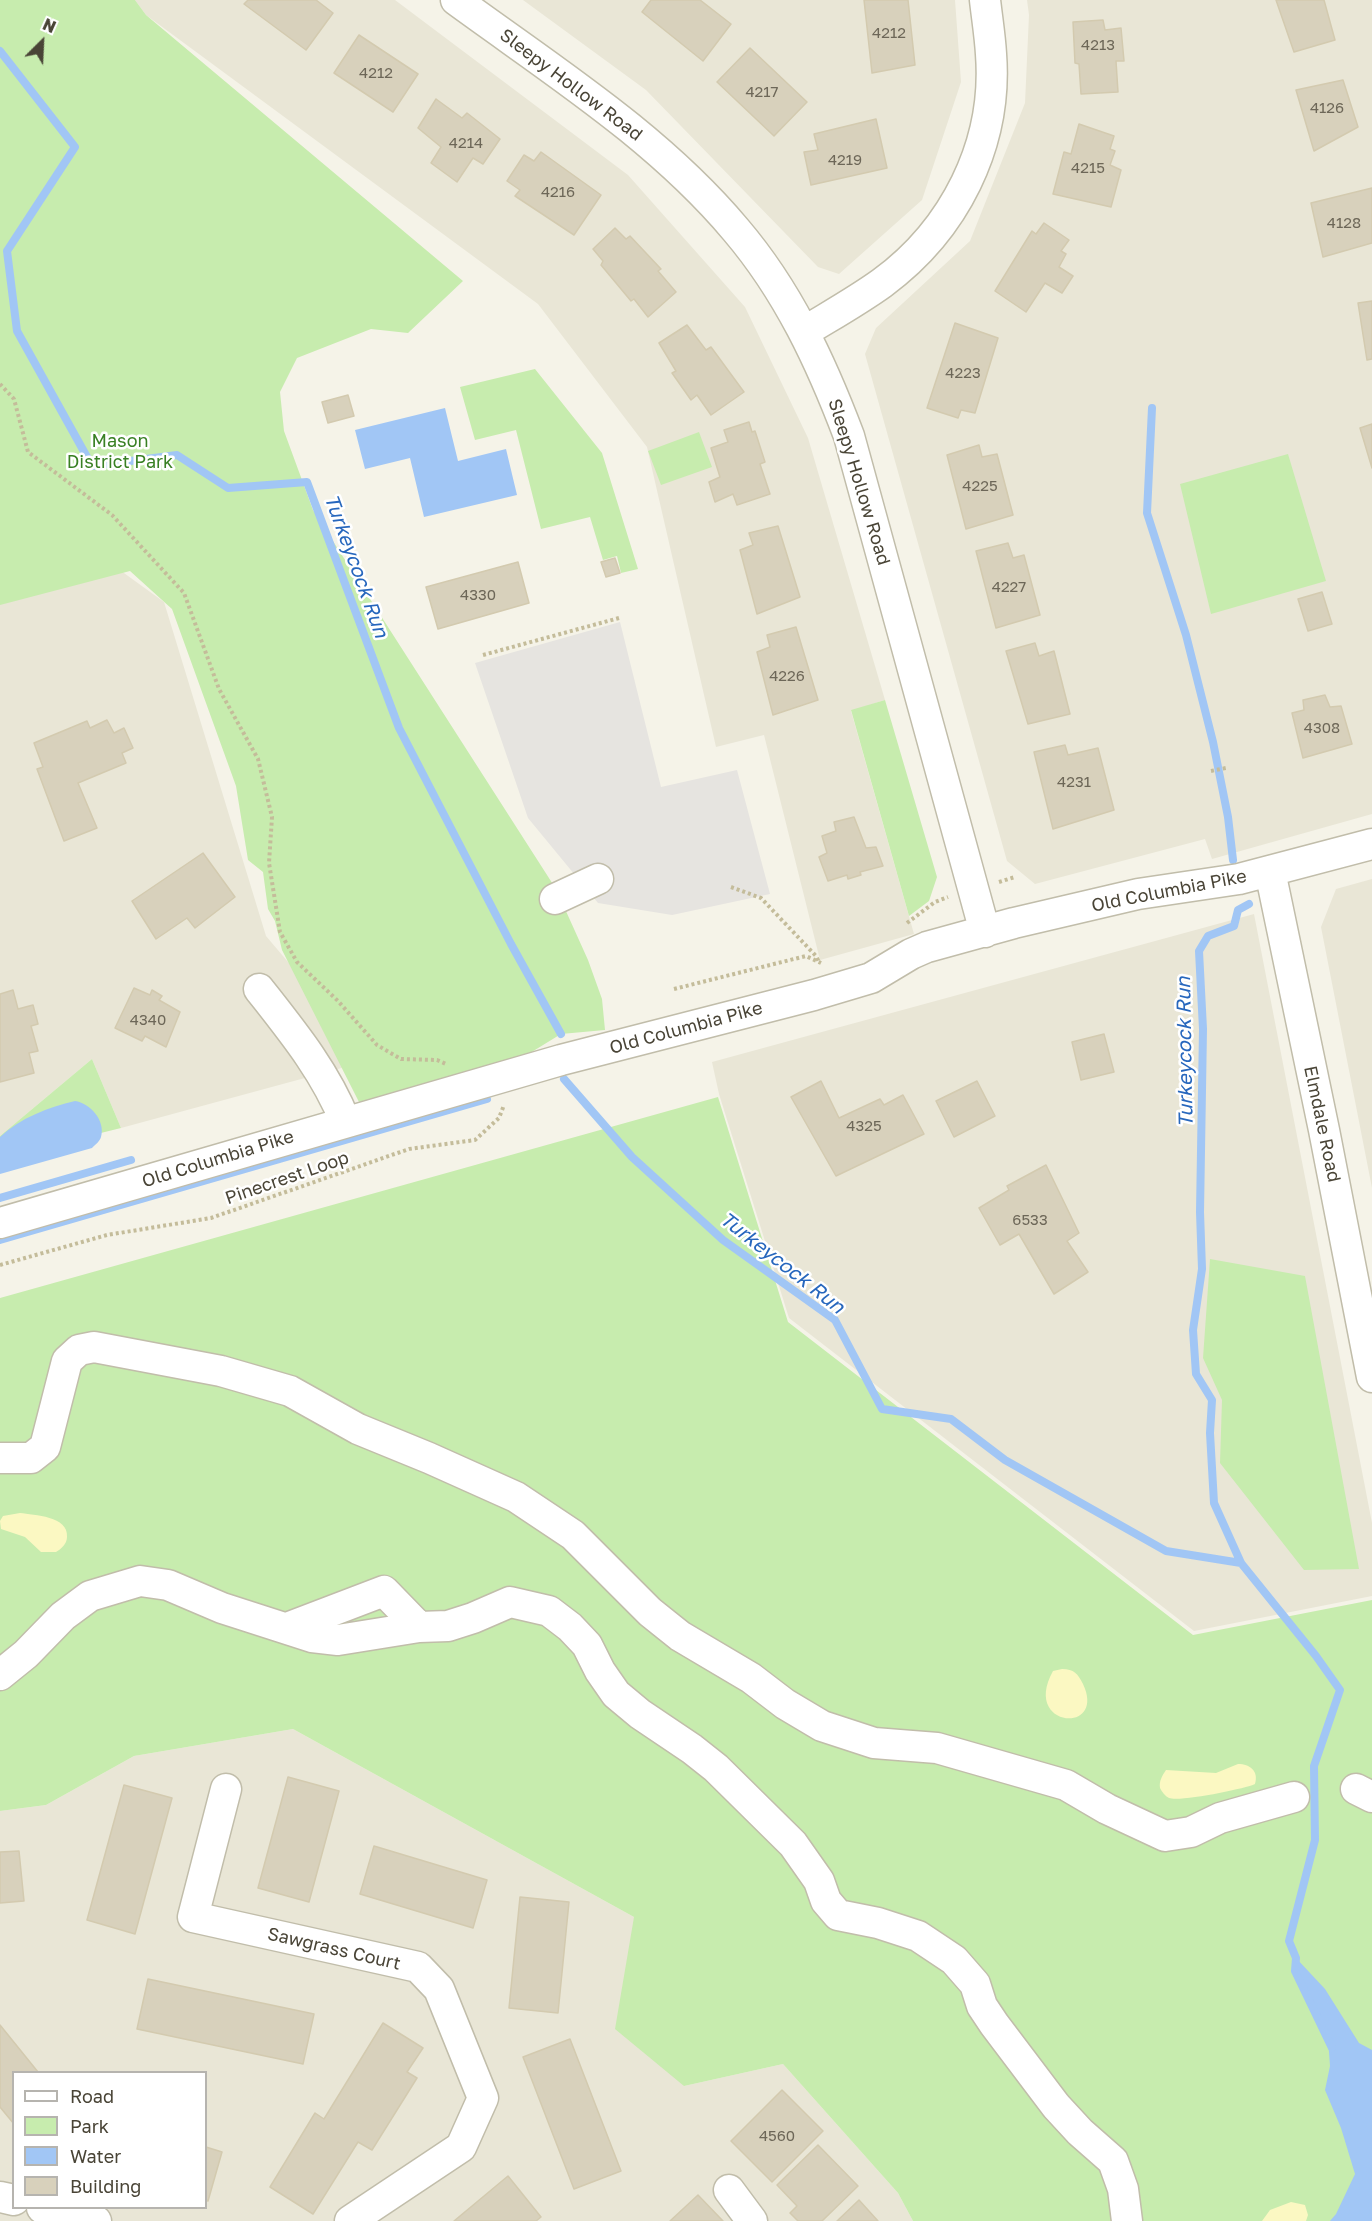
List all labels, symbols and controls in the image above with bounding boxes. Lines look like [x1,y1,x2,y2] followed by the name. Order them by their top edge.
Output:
[12,12,72,72] north arrow
[40,14,59,37] text: N
[495,24,647,146] street label: Sleepy Hollow Road
[872,24,906,42] house number: 4212
[1081,36,1115,54] house number: 4213
[359,64,393,82] house number: 4212
[745,83,779,101] house number: 4217
[1310,99,1344,117] house number: 4126
[449,134,483,152] house number: 4214
[828,151,862,169] house number: 4219
[1071,159,1105,177] house number: 4215
[541,183,575,201] house number: 4216
[1327,214,1361,232] house number: 4128
[945,364,981,382] house number: 4223
[823,396,895,568] street label: Sleepy Hollow Road
[67,430,173,472] park label: Mason District Park
[962,477,998,495] house number: 4225
[319,491,393,641] water label: Turkeycock Run
[992,578,1026,596] house number: 4227
[460,586,496,604] house number: 4330
[769,667,805,685] house number: 4226
[1304,719,1340,737] house number: 4308
[1057,773,1091,791] house number: 4231
[1090,865,1248,917] street label: Old Columbia Pike
[1172,976,1198,1128] water label: Turkeycock Run
[607,997,765,1059] street label: Old Columbia Pike
[130,1011,166,1029] house number: 4340
[1299,1064,1345,1184] street label: Elmdale Road
[846,1117,882,1135] house number: 4325
[140,1126,296,1192] street label: Old Columbia Pike
[222,1147,352,1209] street label: Pinecrest Loop
[715,1207,849,1319] water label: Turkeycock Run
[1012,1211,1048,1229] house number: 6533
[265,1923,403,1975] street label: Sawgrass Court
[12,2071,207,2209] legend
[70,2085,114,2107] text: Road
[70,2115,109,2137] text: Park
[759,2127,795,2145] house number: 4560
[70,2145,121,2167] text: Water
[70,2175,141,2197] text: Building

